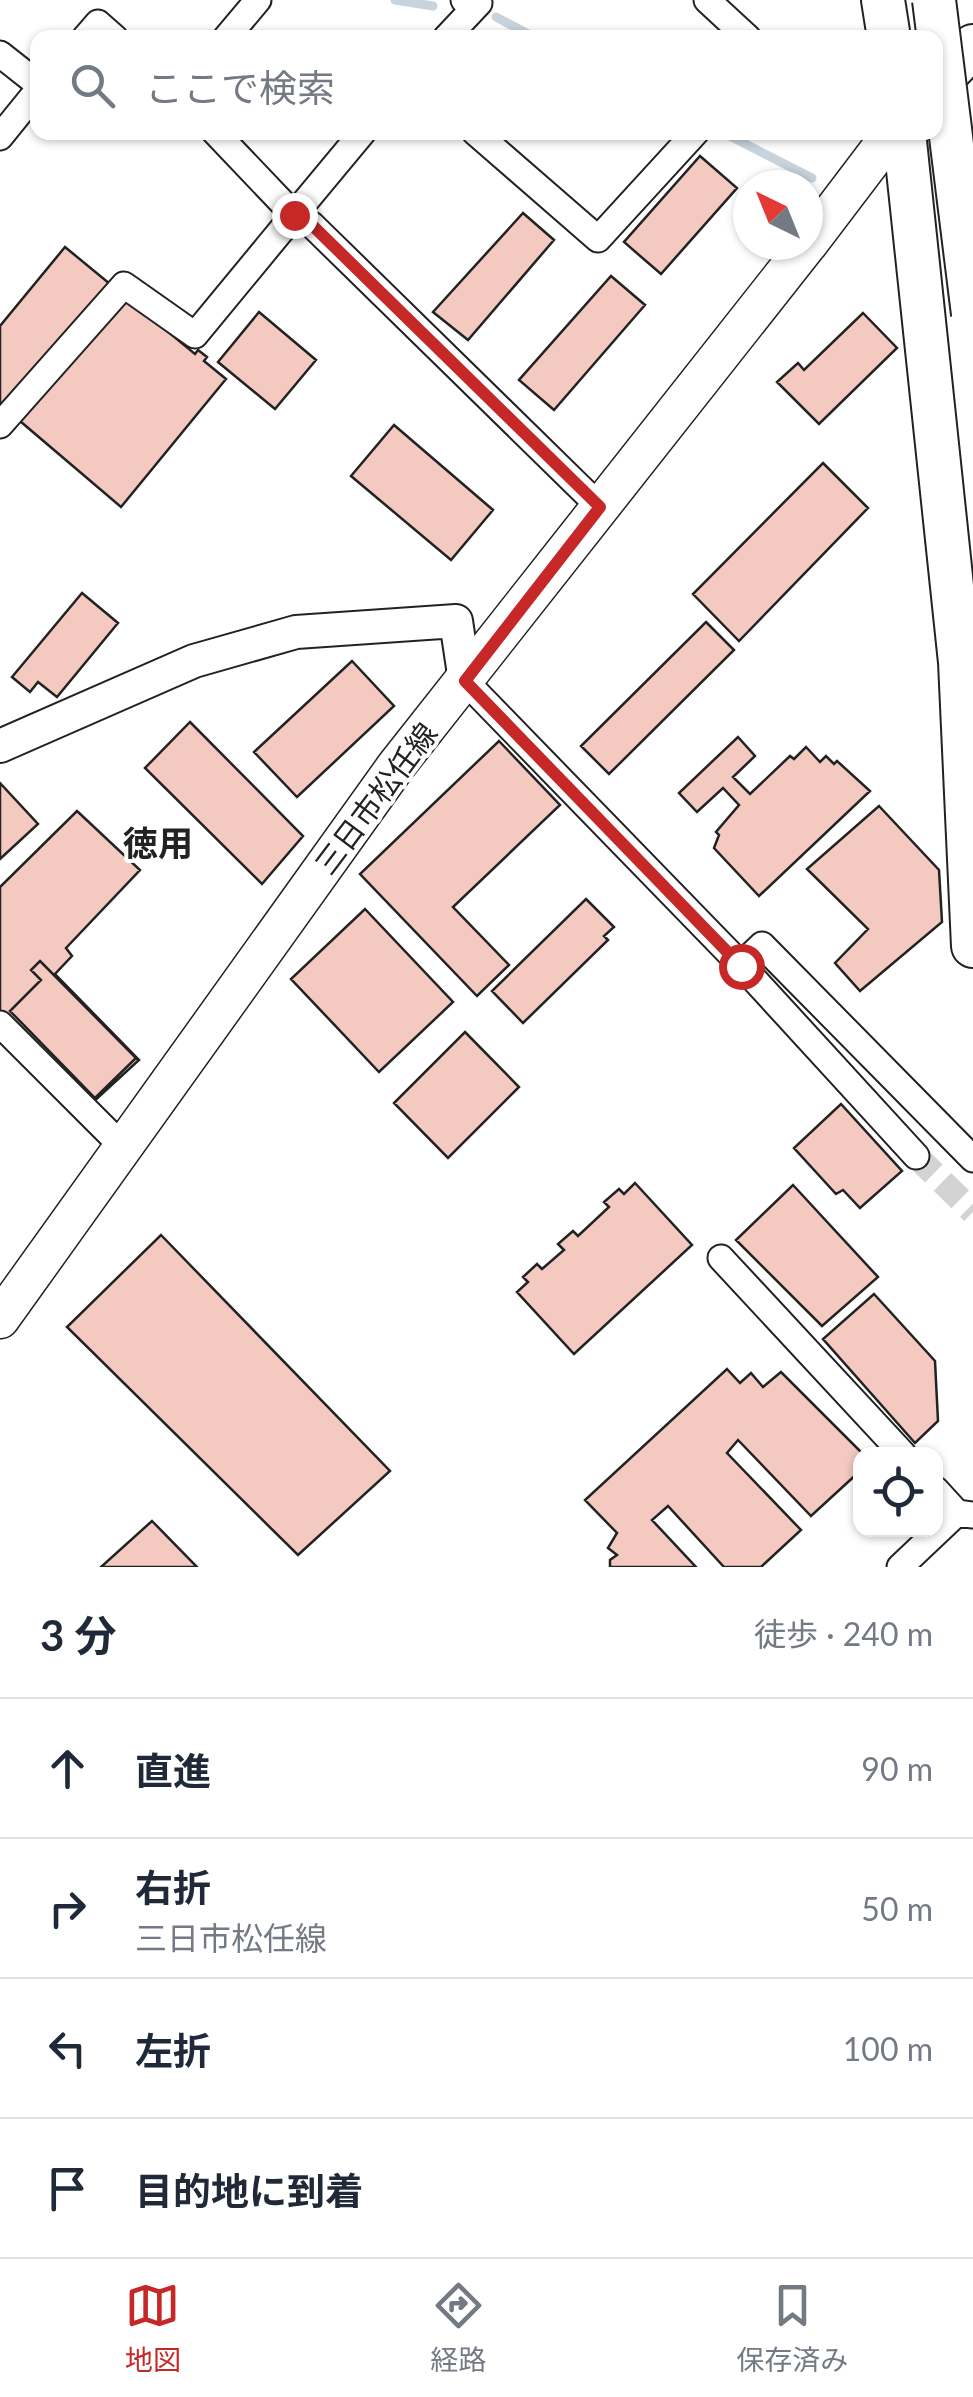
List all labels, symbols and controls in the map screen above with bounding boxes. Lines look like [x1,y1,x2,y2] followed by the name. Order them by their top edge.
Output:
[30,30,943,140] search box
[65,58,120,113] icon: search
[145,64,335,110] text: ここで検索
[733,170,823,260] north arrow
[272,193,318,239] route end
[306,715,444,881] street label: 三日市松任線
[123,821,193,863] district label: 徳用
[719,944,765,990] route start
[853,1447,943,1537] map controls
[853,1447,943,1537] button: locate
[40,1610,117,1660] text: 3 分
[754,1614,933,1653] text: 徒歩 · 240 m
[40,1741,95,1796] icon: ahead
[135,1747,211,1793] text: 直進
[861,1749,933,1788] text: 90 m
[135,1864,211,1910] text: 右折
[40,1881,95,1936] icon: right
[861,1889,933,1928] text: 50 m
[135,1918,327,1957] text: 三日市松任線
[40,2021,95,2076] icon: left
[135,2027,211,2073] text: 左折
[843,2029,933,2068] text: 100 m
[40,2161,95,2216] icon: arrive
[135,2167,363,2213] text: 目的地に到着
[125,2278,181,2378] tab: 地図
[430,2278,486,2378] tab: 経路
[736,2278,848,2378] tab: 保存済み

